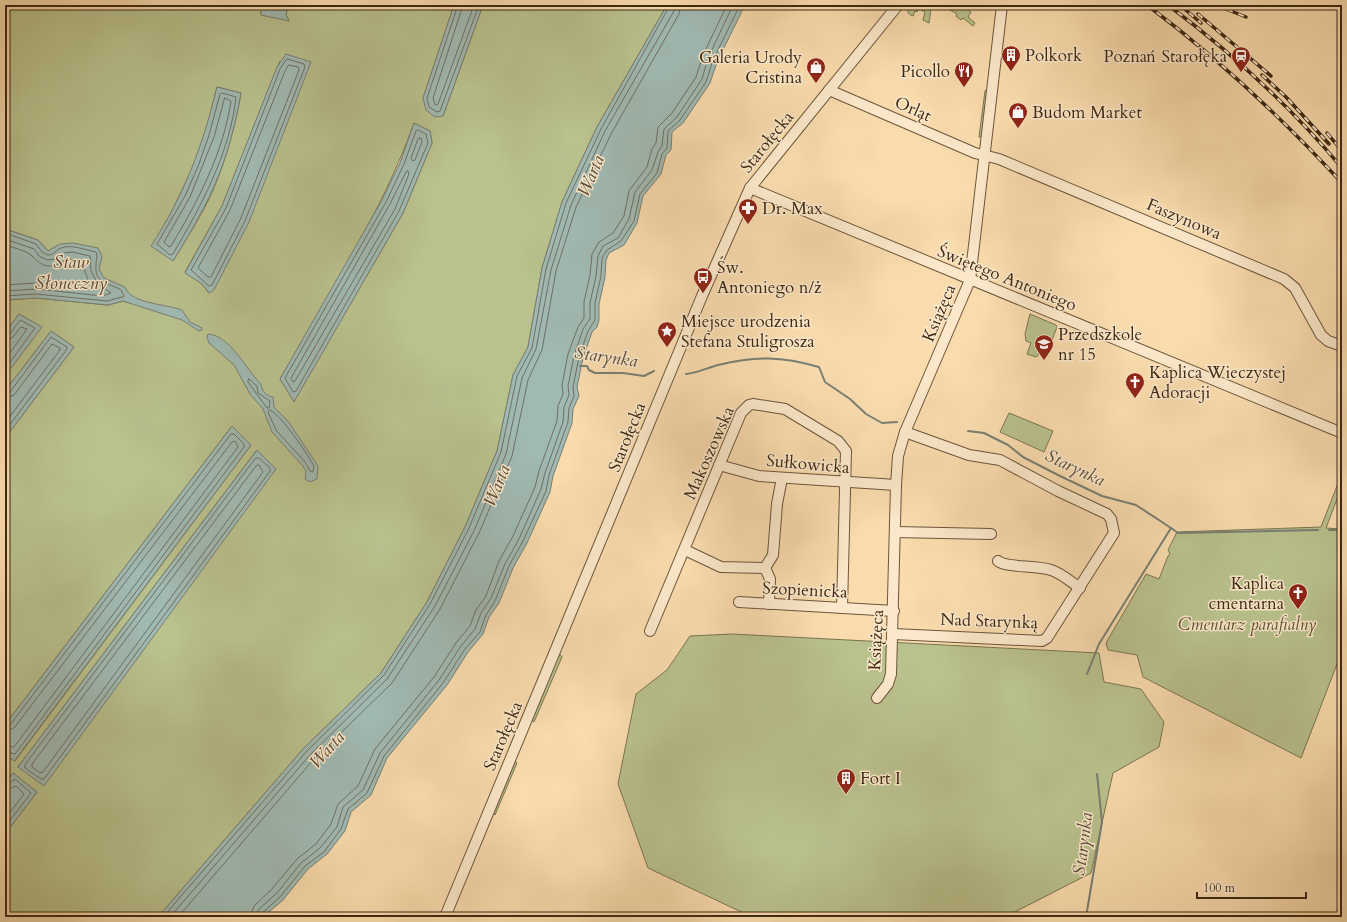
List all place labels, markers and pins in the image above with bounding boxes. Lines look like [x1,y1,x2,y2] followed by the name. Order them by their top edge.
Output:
[1000,44,1022,72] building icon: Polkork
[1025,44,1083,67] place label: Polkork
[1103,45,1228,68] place label: Poznań Starołęka
[1230,45,1252,73] station icon: Poznań Starołęka
[699,46,803,89] place label: Galeria Urody Cristina
[805,56,827,84] shop icon: Galeria Urody Cristina
[900,60,950,83] place label: Picollo
[953,60,975,88] restaurant icon: Picollo
[1007,101,1029,129] shop icon: Budom Market
[1032,101,1142,124] place label: Budom Market
[737,197,759,225] pharmacy icon: Dr. Max
[762,197,823,220] place label: Dr. Max
[717,256,822,299] place label: Św. Antoniego n/ż
[692,266,714,294] bus stop icon: Św. Antoniego n/ż
[681,310,815,353] place label: Miejsce urodzenia Stefana Stuligrosza
[656,320,678,348] place icon: Miejsce urodzenia Stefana Stuligrosza
[1058,323,1142,366] place label: Przedszkole nr 15
[1033,333,1055,361] school or university icon: Przedszkole nr 15
[1149,361,1286,404] place label: Kaplica Wieczystej Adoracji
[1124,371,1146,399] church icon: Kaplica Wieczystej Adoracji
[1209,572,1285,615] place label: Kaplica cmentarna
[1287,582,1309,610] church icon: Kaplica cmentarna
[835,767,857,795] building icon: Fort I
[860,767,901,790] place label: Fort I

